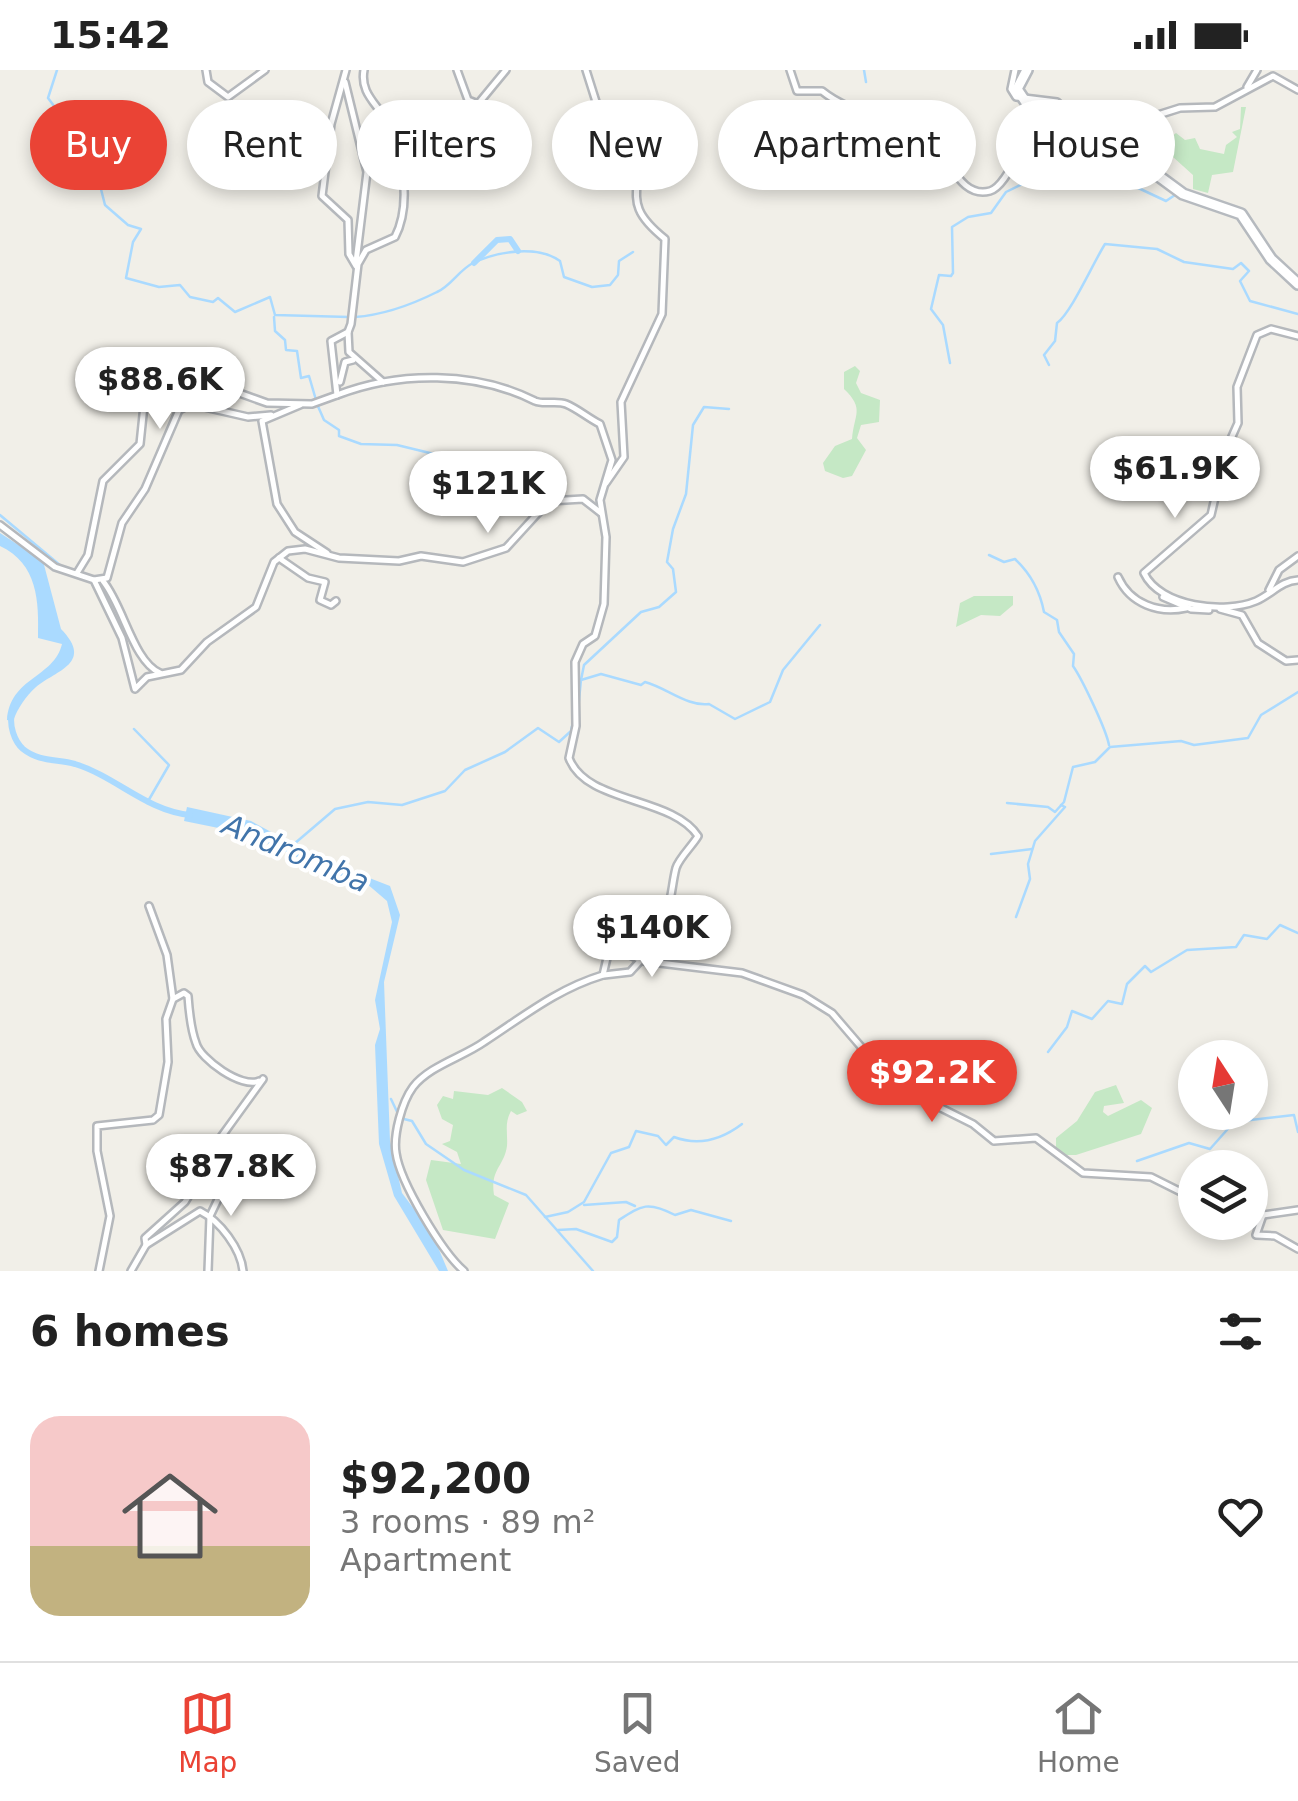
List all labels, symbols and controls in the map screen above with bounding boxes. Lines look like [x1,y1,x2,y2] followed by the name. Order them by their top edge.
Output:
[50,13,171,57] text: 15:42
[30,100,167,190] chip: Buy
[187,100,337,190] chip: Rent
[357,100,532,190] chip: Filters
[552,100,698,190] chip: New
[718,100,976,190] chip: Apartment
[996,100,1175,190] chip: House
[79,347,241,432] pin: $88.6K
[97,360,223,398] text: $88.6K
[1094,436,1256,521] pin: $61.9K
[1112,449,1238,487] text: $61.9K
[418,451,558,536] pin: $121K
[431,464,545,502] text: $121K
[216,806,375,900] water label: Andromba
[582,895,722,980] pin: $140K
[595,908,709,946] text: $140K
[851,1040,1013,1125] pin: $92.2K
[1178,1040,1268,1130] north arrow
[1178,1040,1268,1240] map controls
[869,1053,995,1091] text: $92.2K
[150,1134,312,1219] pin: $87.8K
[168,1147,294,1185] text: $87.8K
[1178,1150,1268,1240] button: layers
[1213,1304,1268,1359] icon: filters
[30,1307,230,1356] text: 6 homes
[340,1454,531,1503] text: $92,200
[110,1456,230,1576] icon: home
[1213,1489,1268,1544] icon: heart
[340,1503,595,1541] text: 3 rooms · 89 m²
[340,1541,511,1579] text: Apartment
[178,1686,237,1779] tab: Map
[594,1686,680,1779] tab: Saved
[1037,1686,1120,1779] tab: Home

